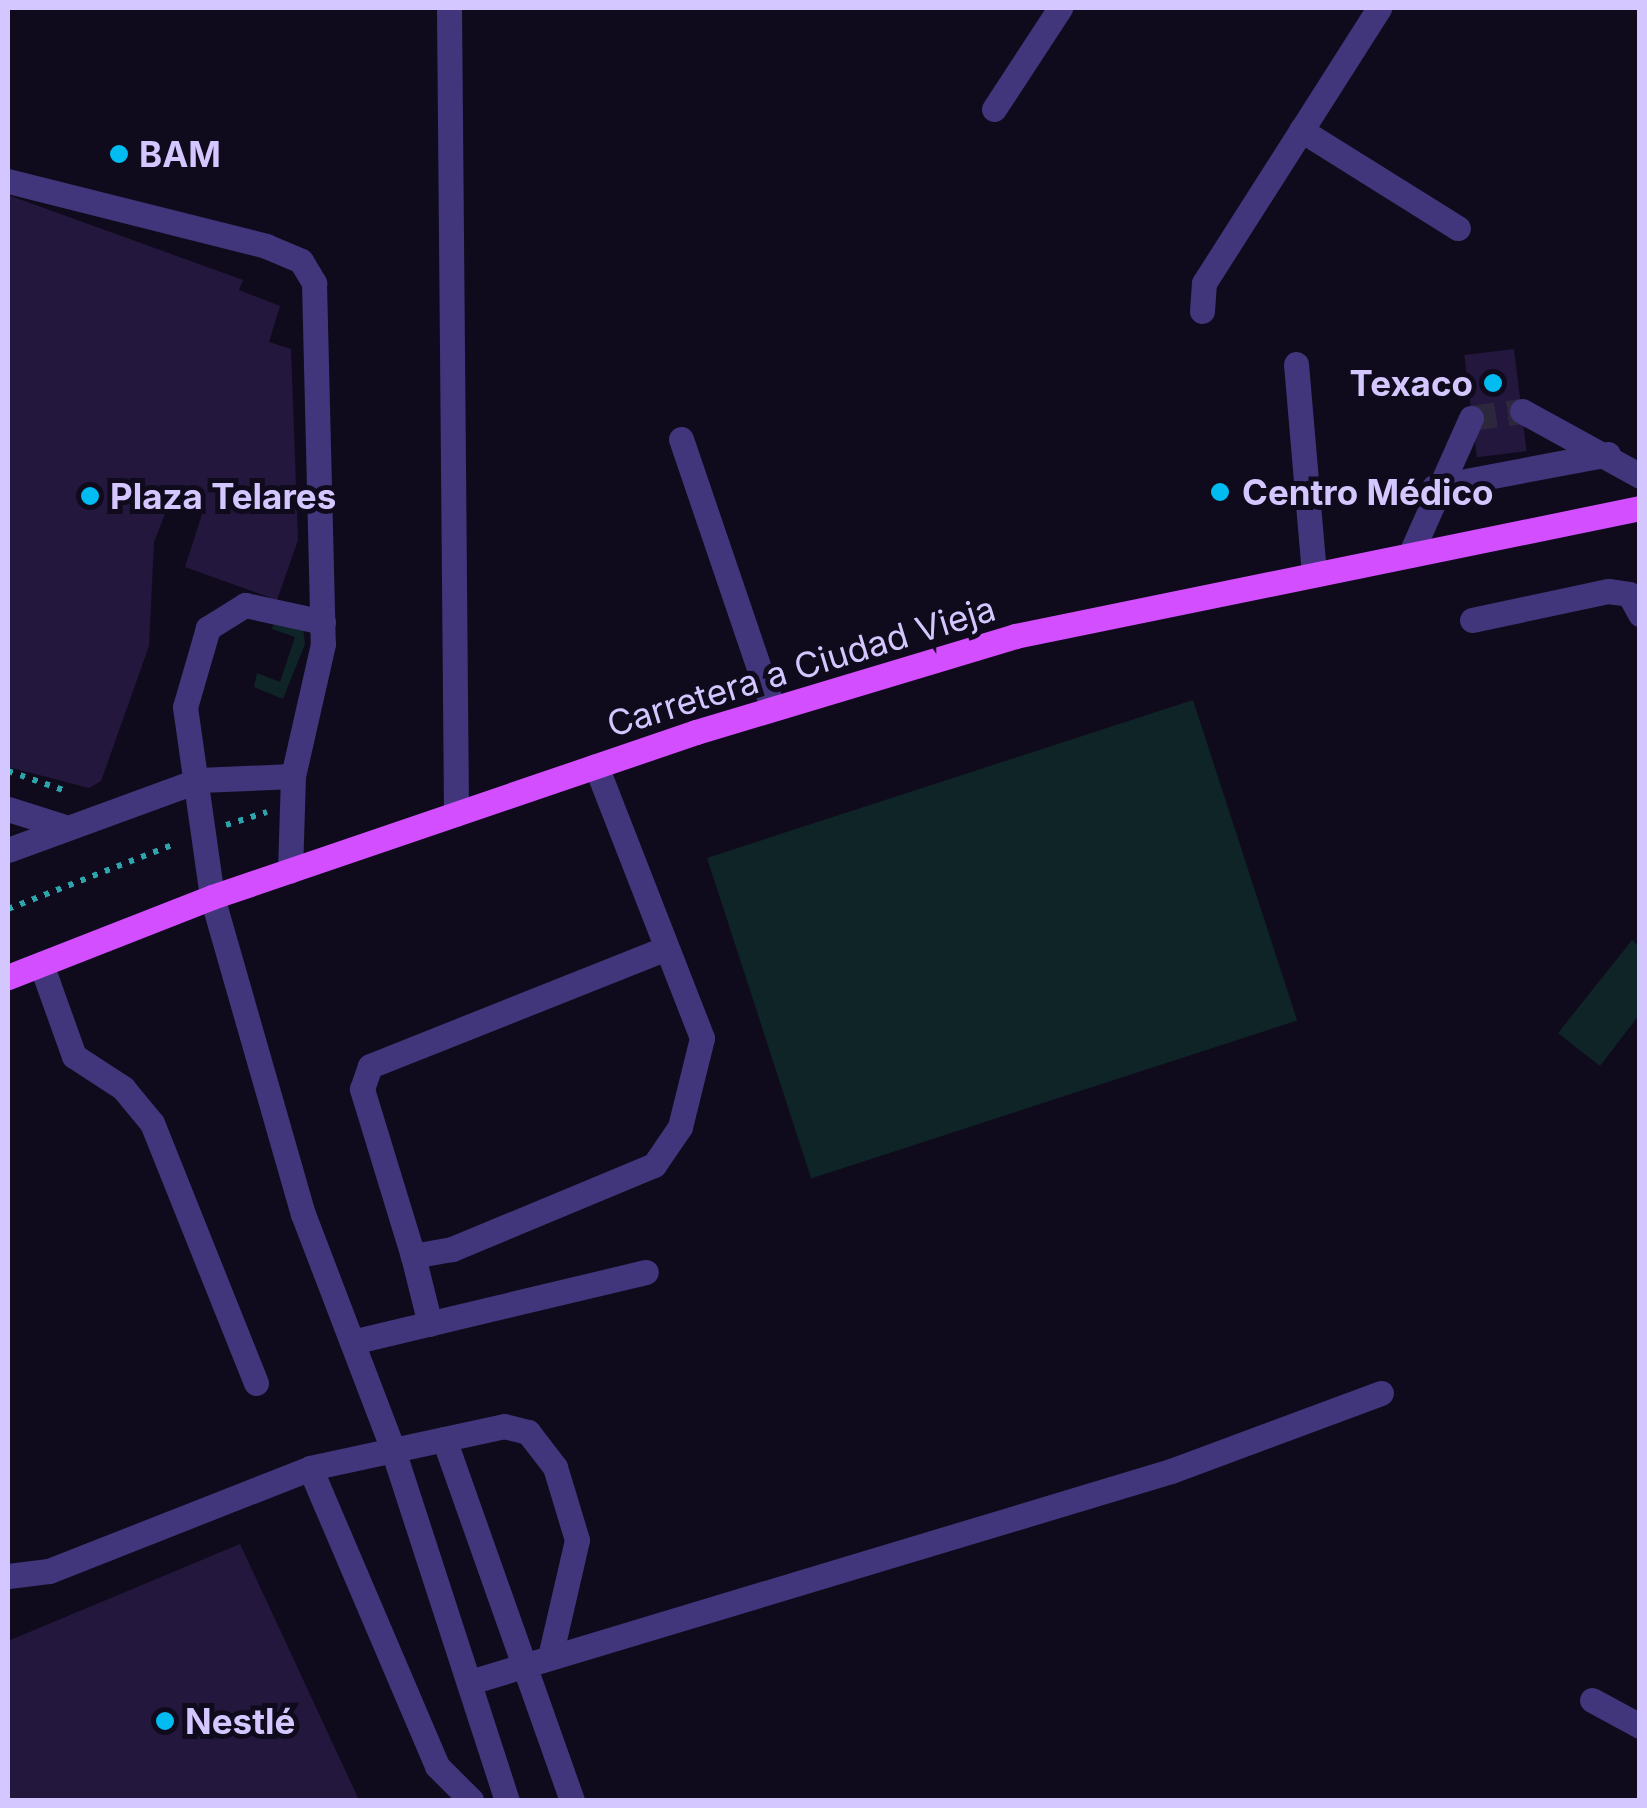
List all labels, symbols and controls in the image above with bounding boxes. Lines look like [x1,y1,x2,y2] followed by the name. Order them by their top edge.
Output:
[139,133,221,175] place label: BAM
[108,143,130,165] marker: BAM
[1350,362,1473,404] place label: Texaco
[1482,372,1504,394] marker: Texaco
[1242,471,1494,513] place label: Centro Médico
[110,475,336,517] place label: Plaza Telares
[1207,479,1233,505] marker: Centro Médico
[79,485,101,507] marker: Plaza Telares
[602,587,1000,745] street label: Carretera a Ciudad Vieja
[185,1700,295,1742] place label: Nestlé
[154,1710,176,1732] marker: Nestlé

